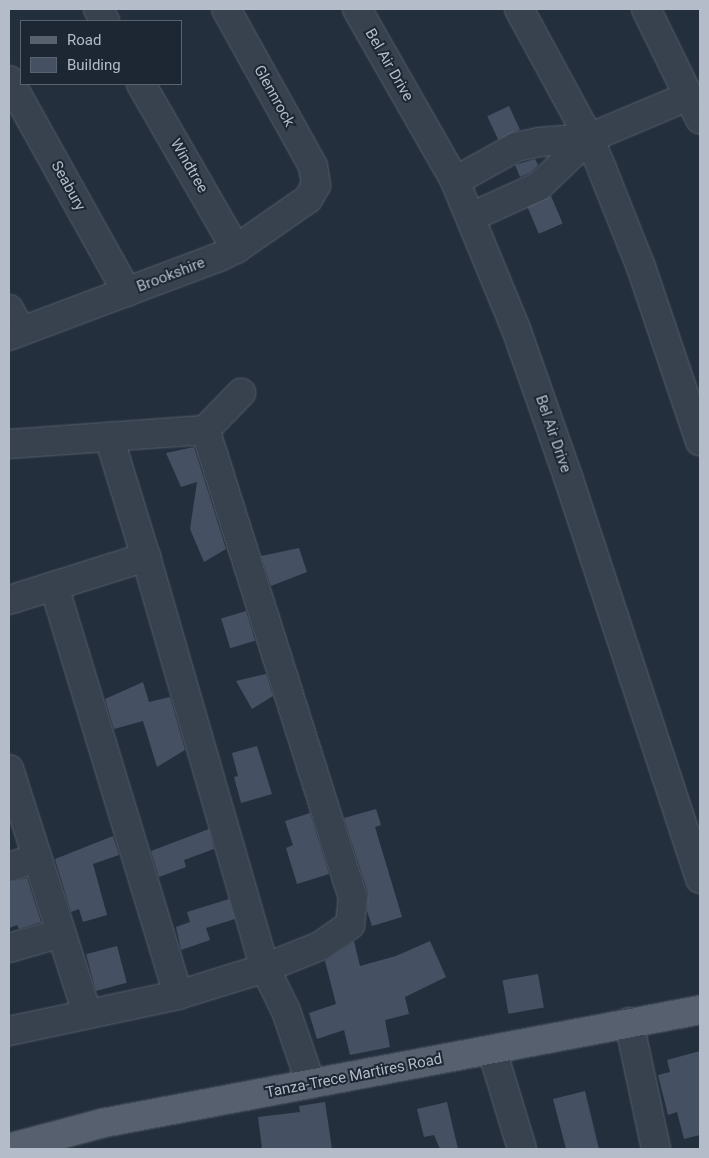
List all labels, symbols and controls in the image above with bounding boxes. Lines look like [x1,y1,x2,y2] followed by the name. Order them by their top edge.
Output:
[20,20,182,85] legend
[361,26,417,104] street label: Bel Air Drive
[67,31,101,49] text: Road
[67,56,121,74] text: Building
[250,62,298,130] street label: Glennrock
[166,136,212,196] street label: Windtree
[47,158,89,214] street label: Seabury
[134,254,208,296] street label: Brookshire
[531,393,575,475] street label: Bel Air Drive
[264,1050,444,1102] street label: Tanza-Trece Martires Road

